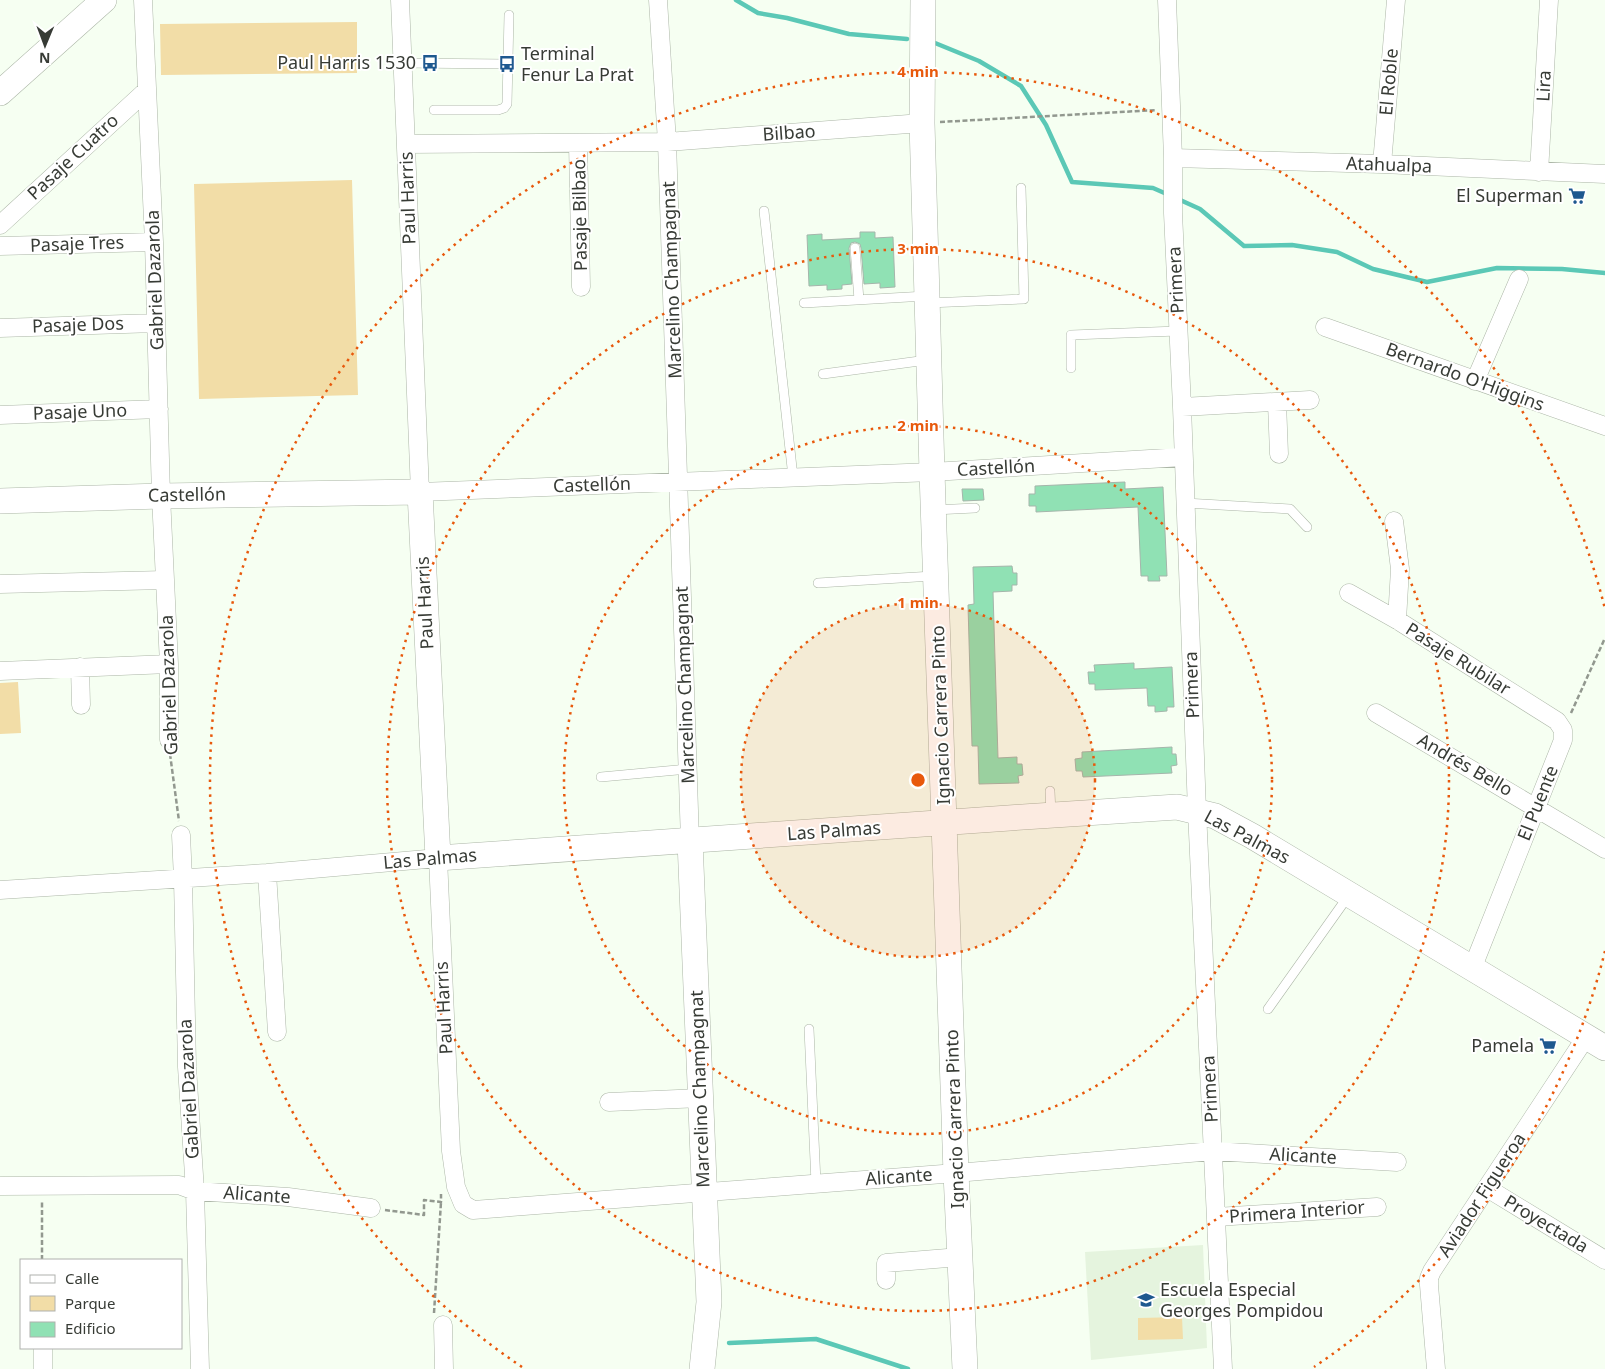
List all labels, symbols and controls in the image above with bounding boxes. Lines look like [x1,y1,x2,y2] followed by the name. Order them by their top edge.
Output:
[20,20,70,70] north arrow
[521,41,634,86] place label: Terminal Fenur La Prat
[1373,47,1403,116] street label: El Roble
[39,49,51,68] text: N
[277,50,416,74] place label: Paul Harris 1530
[420,53,440,73] bus stop icon: Paul Harris 1530
[497,54,517,74] bus stop icon: Terminal Fenur La Prat
[897,61,939,81] text: 4 min
[1530,70,1556,102] street label: Lira
[22,108,123,205] street label: Pasaje Cuatro
[762,118,816,146] street label: Bilbao
[393,151,421,245] street label: Paul Harris
[1346,151,1433,177] street label: Atahualpa
[566,159,592,271] street label: Pasaje Bilbao
[656,180,686,379] street label: Marcelino Champagnat
[1456,183,1563,207] place label: El Superman
[1567,186,1587,206] supermarket icon: El Superman
[140,209,168,351] street label: Gabriel Dazarola
[30,229,124,257] street label: Pasaje Tres
[897,238,939,258] text: 3 min
[1161,246,1189,314] street label: Primera
[32,310,124,338] street label: Pasaje Dos
[1383,336,1548,416] street label: Bernardo O'Higgins
[32,397,128,425] street label: Pasaje Uno
[897,415,939,435] text: 2 min
[956,453,1036,481] street label: Castellón
[553,471,631,497] street label: Castellón
[148,481,226,507] street label: Castellón
[410,556,438,650] street label: Paul Harris
[669,585,699,784] street label: Marcelino Champagnat
[897,592,939,612] text: 1 min
[154,614,182,756] street label: Gabriel Dazarola
[1402,616,1516,700] street label: Pasaje Rubilar
[925,625,955,805] street label: Ignacio Carrera Pinto
[1178,651,1204,719] street label: Primera
[1413,727,1518,801] street label: Andrés Bello
[1511,761,1563,844] street label: El Puente
[909,771,927,789] centre of rings
[1200,803,1295,869] street label: Las Palmas
[786,815,882,845] street label: Las Palmas
[382,842,478,874] street label: Las Palmas
[429,961,457,1055] street label: Paul Harris
[684,989,714,1188] street label: Marcelino Champagnat
[172,1018,204,1160] street label: Gabriel Dazarola
[939,1029,969,1209] street label: Ignacio Carrera Pinto
[1471,1033,1534,1057] place label: Pamela
[1538,1036,1558,1056] supermarket icon: Pamela
[1195,1055,1223,1123] street label: Primera
[1432,1128,1530,1261] street label: Aviador Figueroa
[1269,1141,1337,1169] street label: Alicante
[865,1162,933,1190] street label: Alicante
[223,1180,291,1208] street label: Alicante
[1500,1189,1593,1258] street label: Proyectada
[1228,1194,1366,1228] street label: Primera Interior
[20,1259,182,1349] legend
[65,1268,99,1288] text: Calle
[1160,1277,1323,1322] place label: Escuela Especial Georges Pompidou
[1136,1290,1156,1310] school or university icon: Escuela Especial Georges Pompidou
[65,1293,115,1313] text: Parque
[65,1318,116,1338] text: Edificio

